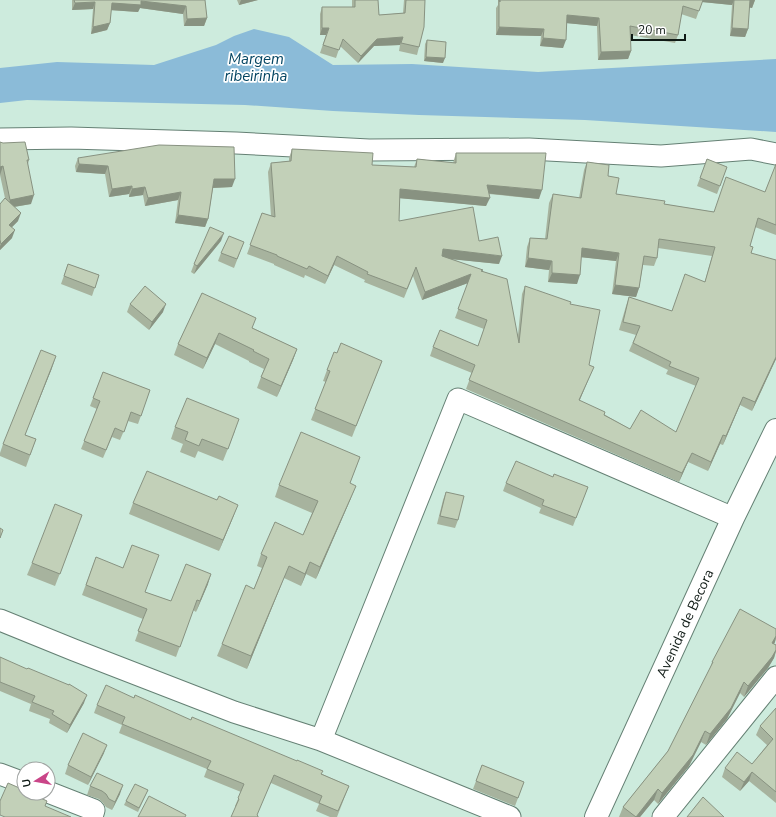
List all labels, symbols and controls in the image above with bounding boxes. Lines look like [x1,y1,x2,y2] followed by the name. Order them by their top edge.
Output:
[632,16,685,42] scale bar
[638,22,666,38] text: 20 m
[225,49,287,86] water label: Margem ribeirinha
[652,566,718,681] street label: Avenida de Becora
[16,761,56,801] north arrow
[19,777,35,788] text: U

